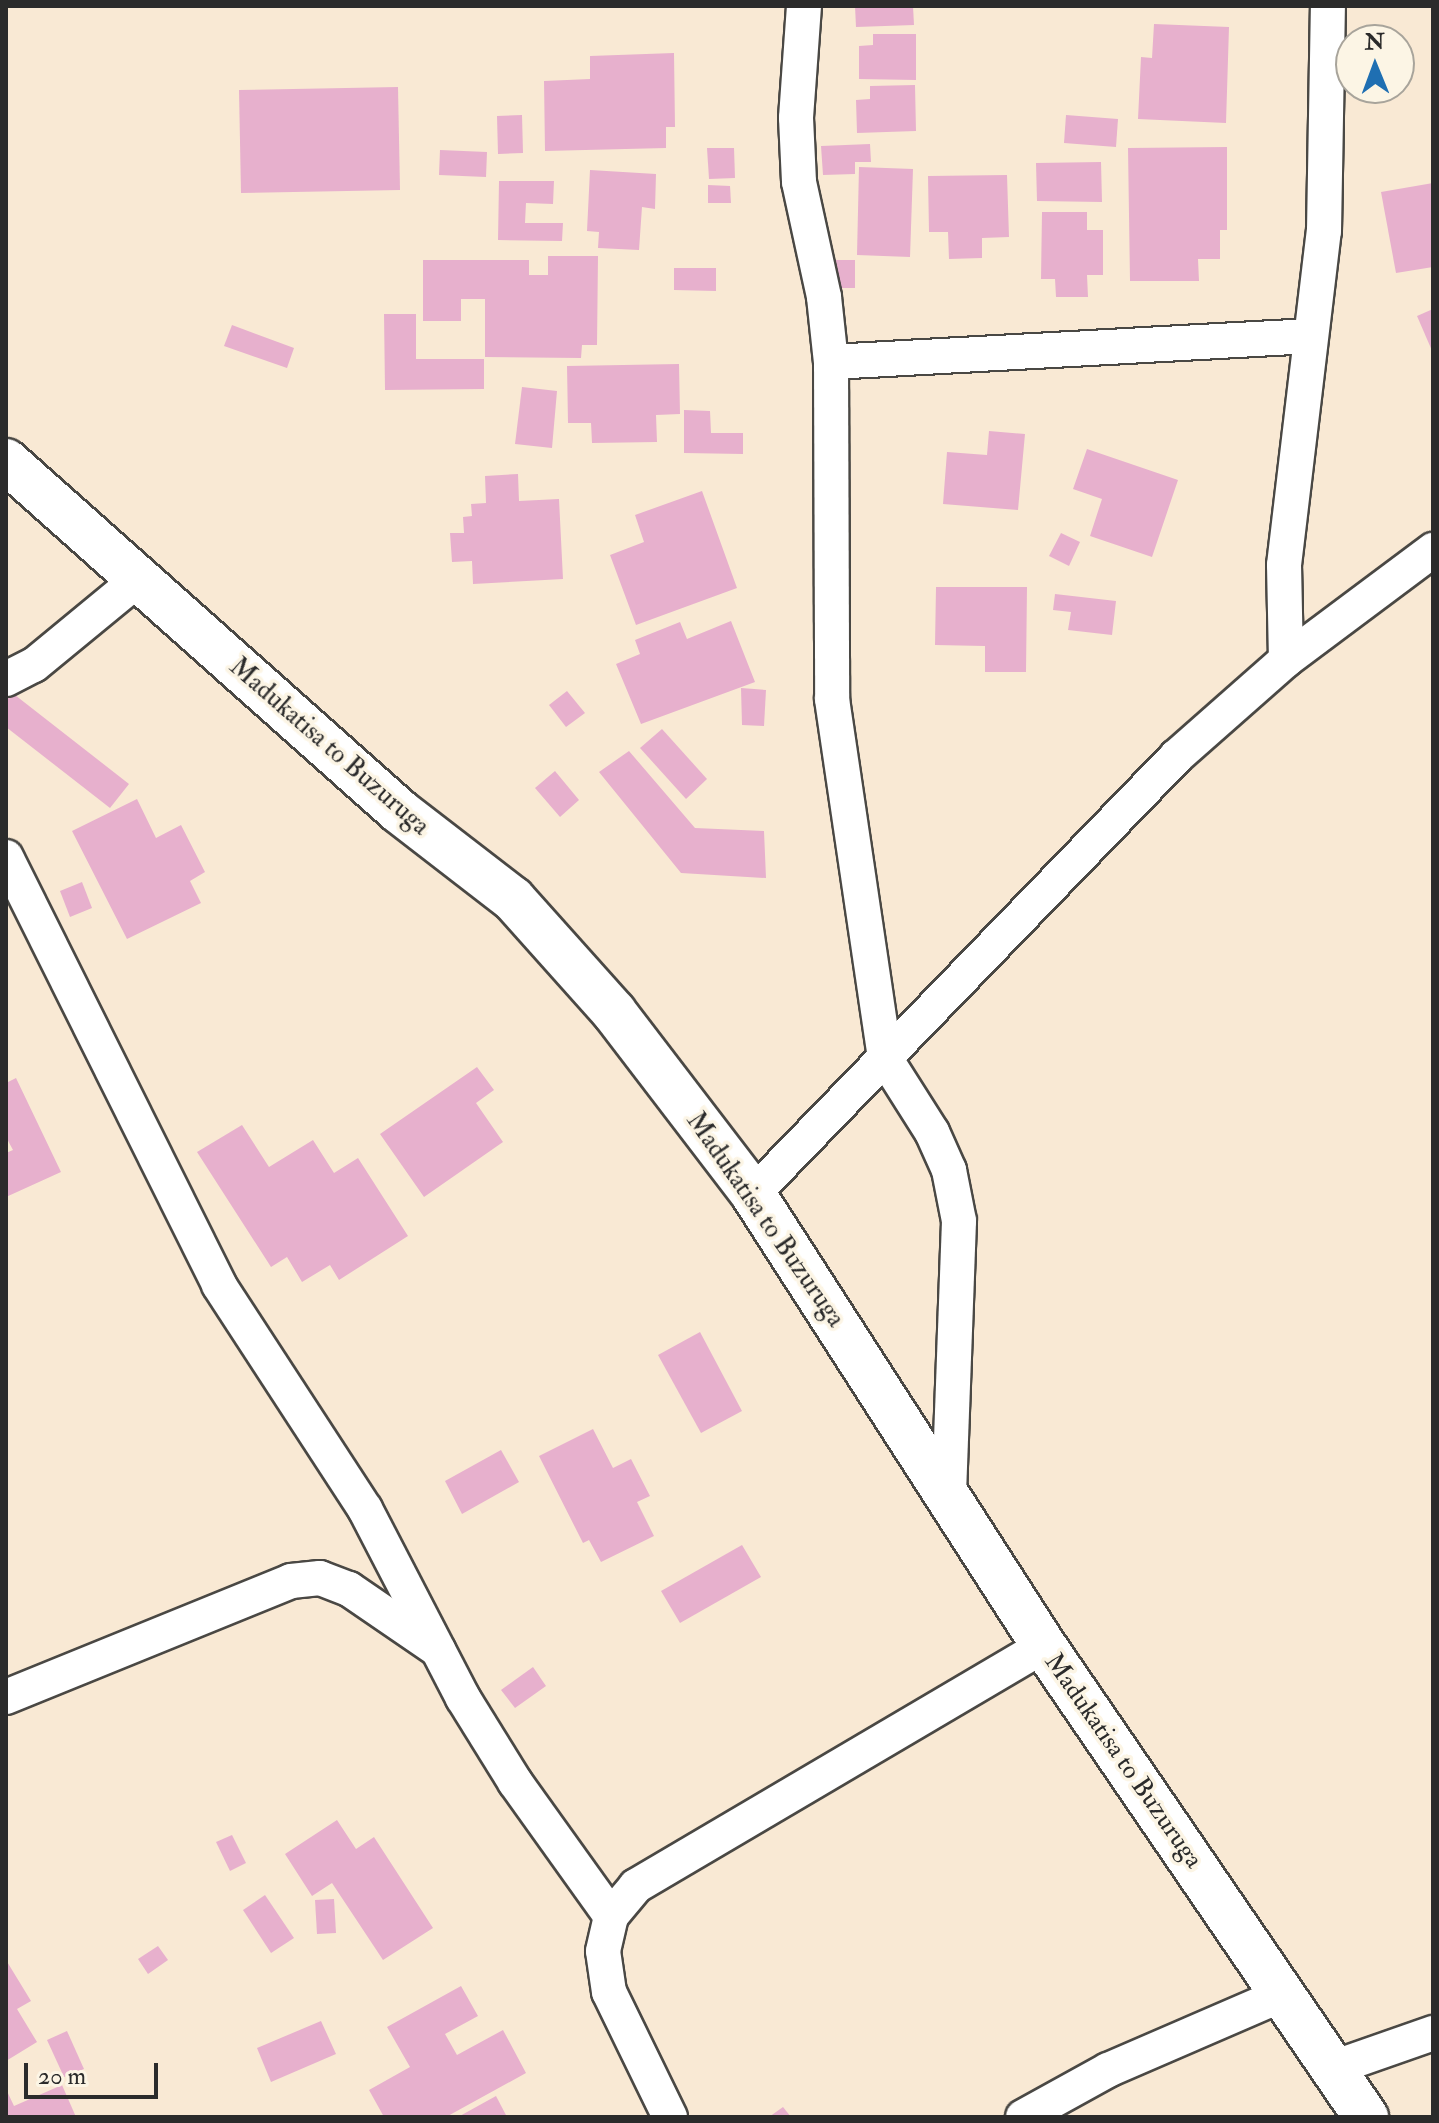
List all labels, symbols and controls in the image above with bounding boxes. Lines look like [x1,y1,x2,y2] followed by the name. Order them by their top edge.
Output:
[1335,24,1415,104] north arrow
[1365,28,1385,56] text: N
[223,652,435,842] street label: Madukatisa to Buzuruga
[679,1107,851,1333] street label: Madukatisa to Buzuruga
[1037,1648,1209,1874] street label: Madukatisa to Buzuruga
[28,2047,162,2097] scale bar
[38,2061,86,2092] text: 20 m

